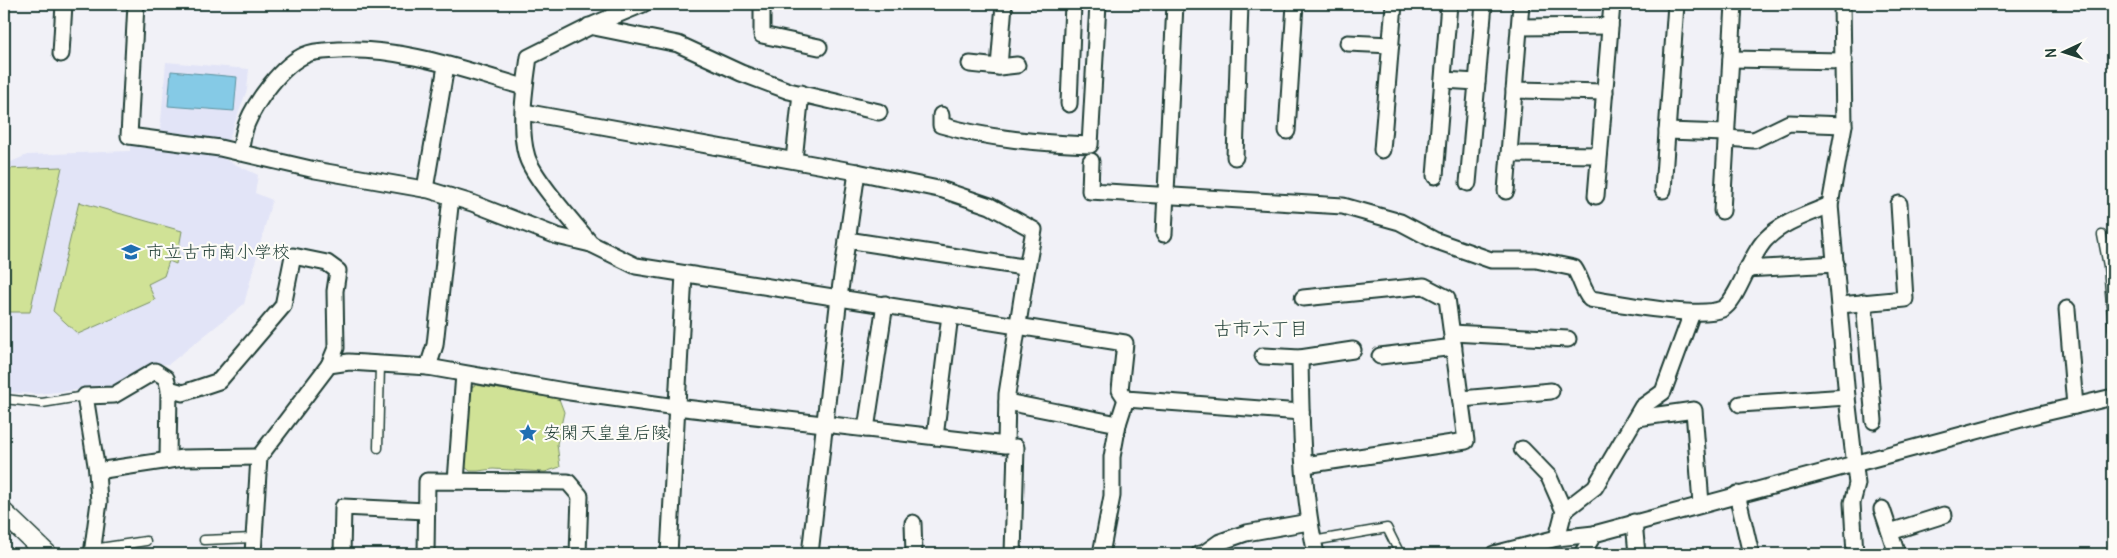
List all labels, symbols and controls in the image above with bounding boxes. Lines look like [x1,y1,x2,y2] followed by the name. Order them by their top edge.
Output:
[2040,28,2090,78] north arrow
[2042,47,2060,58] text: N
[146,240,290,263] place label: 市立古市南小学校
[120,241,142,263] school or university icon: 市立古市南小学校
[1213,316,1309,340] district label: 古市六丁目
[543,421,669,444] place label: 安閑天皇皇后陵
[517,422,539,444] place icon: 安閑天皇皇后陵

